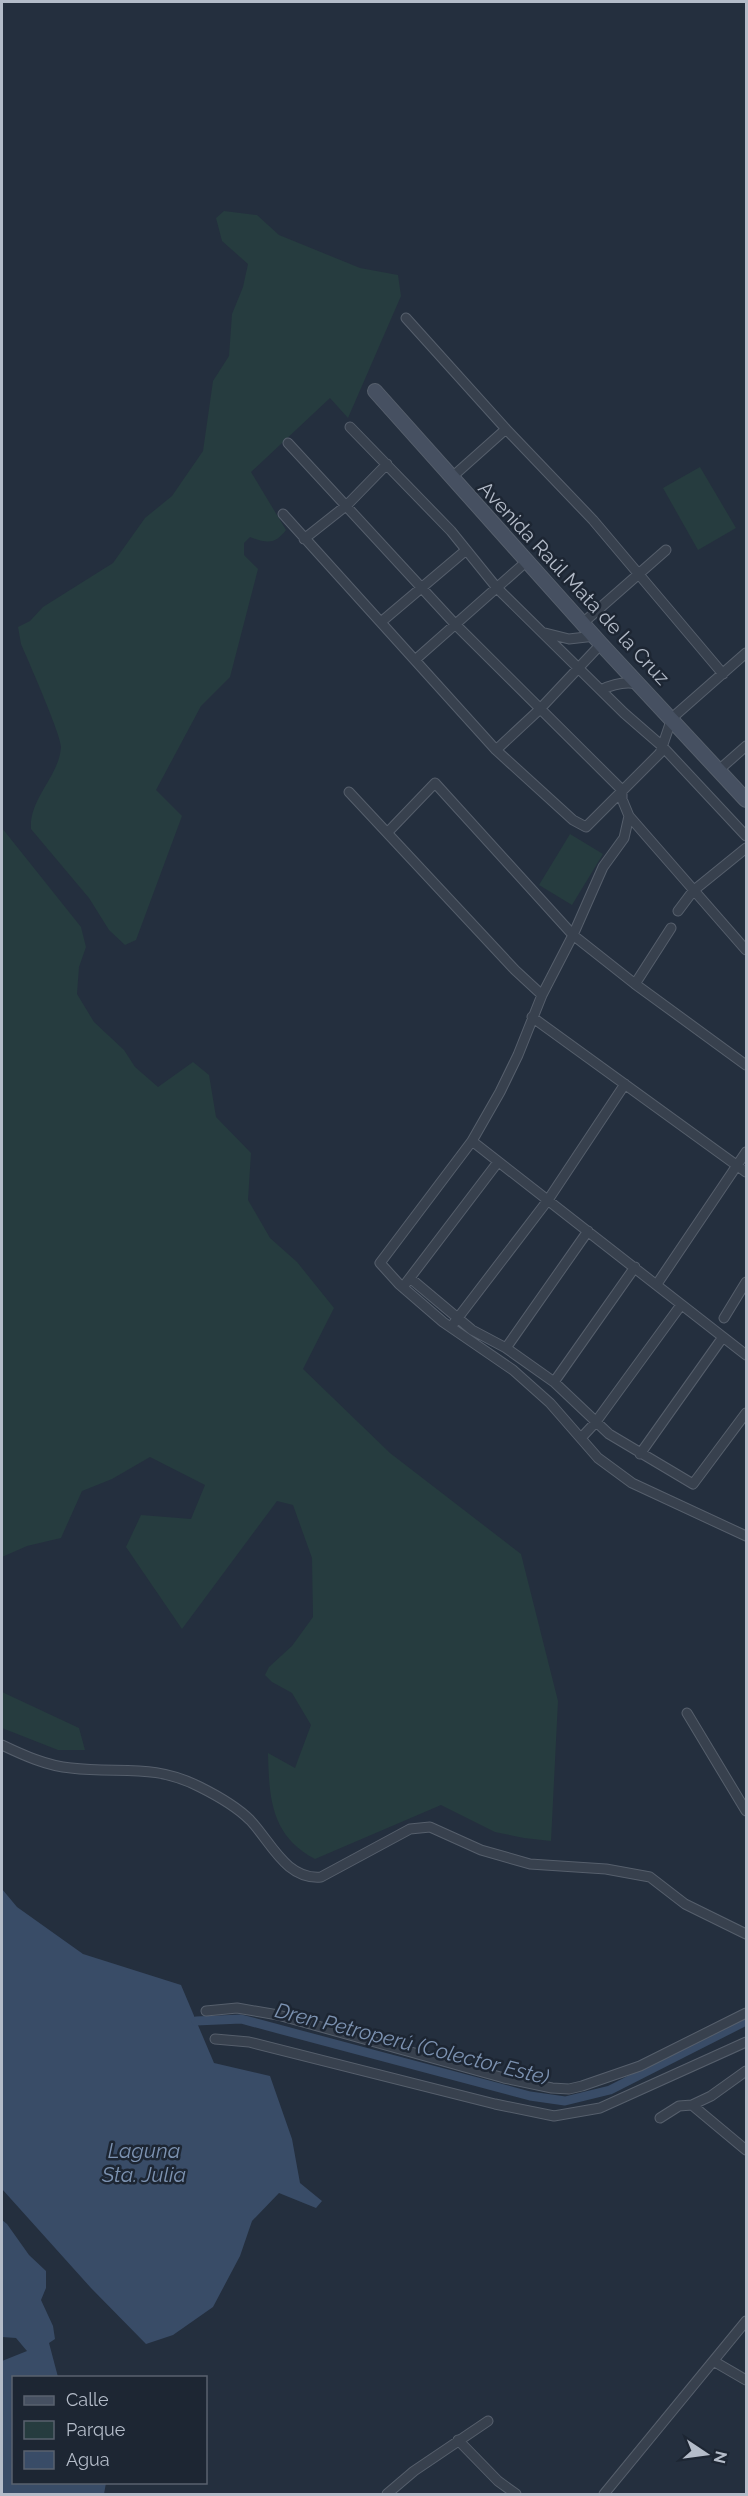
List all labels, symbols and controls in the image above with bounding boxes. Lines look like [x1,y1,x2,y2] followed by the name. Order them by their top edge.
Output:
[473,476,675,690] street label: Avenida Raúl Mata de la Cruz
[272,1997,552,2090] water label: Dren Petroperú (Colector Este)
[101,2138,186,2187] water label: Laguna Sta. Julia
[12,2376,207,2484] legend
[66,2389,109,2410] text: Calle
[66,2419,126,2440] text: Parque
[676,2424,736,2484] north arrow
[66,2449,110,2470] text: Agua
[709,2449,731,2465] text: N

